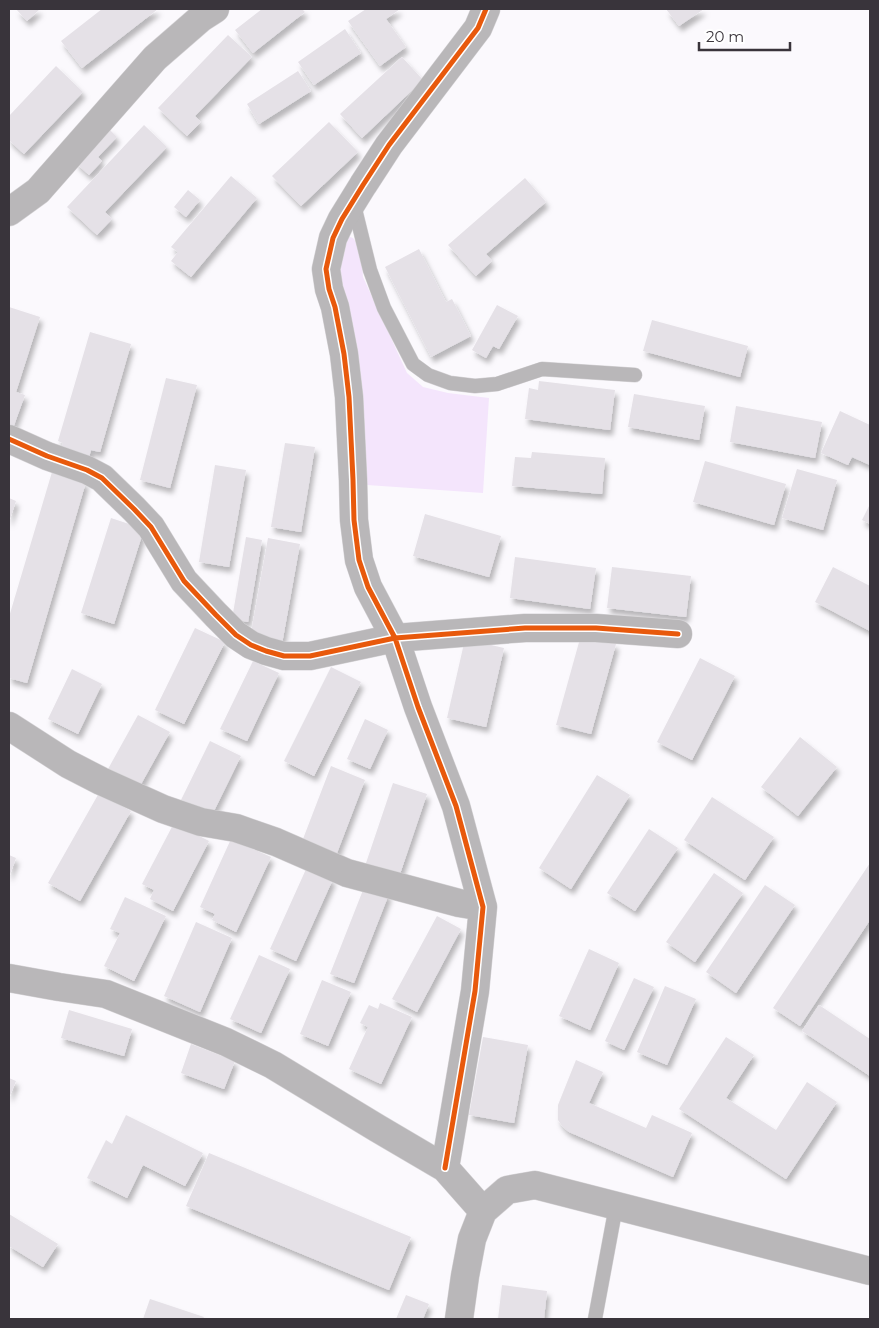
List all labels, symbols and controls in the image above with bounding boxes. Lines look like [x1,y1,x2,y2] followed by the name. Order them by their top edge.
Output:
[699,20,790,52] scale bar
[706,27,744,46] text: 20 m

